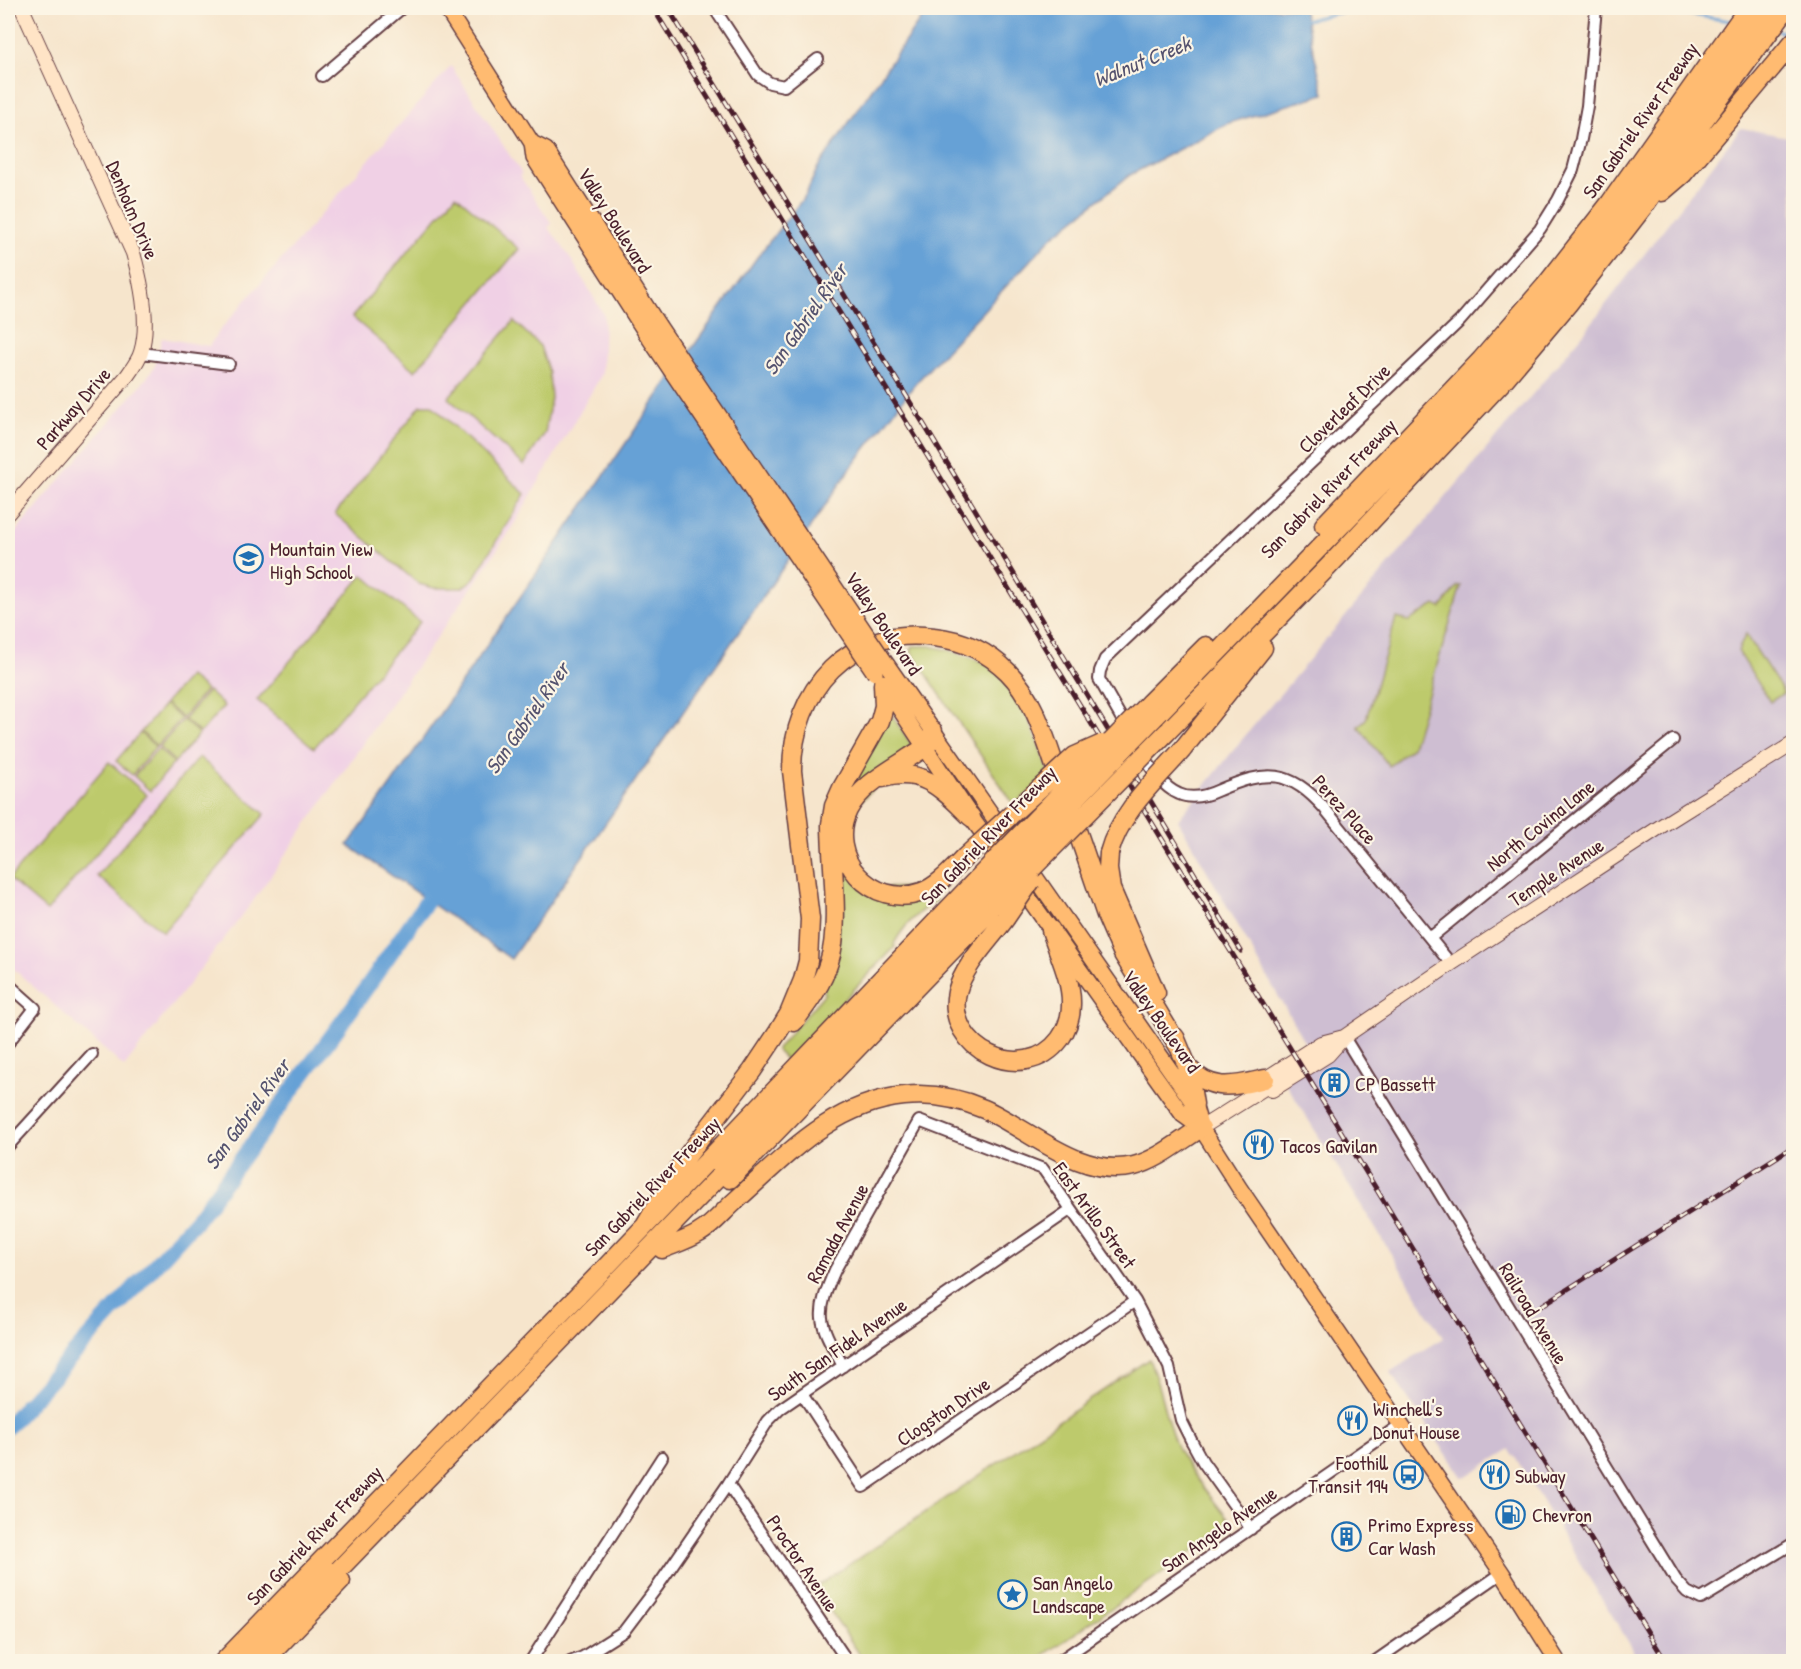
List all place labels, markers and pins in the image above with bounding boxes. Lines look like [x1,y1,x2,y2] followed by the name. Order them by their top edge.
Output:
[270,535,373,585] place label: Mountain View High School
[233,543,265,575] school or university icon: Mountain View High School
[1318,1067,1350,1099] building icon: CP Bassett
[1355,1070,1436,1097] place label: CP Bassett
[1243,1129,1275,1161] restaurant icon: Tacos Gavilan
[1280,1132,1377,1159] place label: Tacos Gavilan
[1373,1395,1460,1445] place label: Winchell's Donut House
[1336,1404,1368,1436] restaurant icon: Winchell's Donut House
[1308,1449,1388,1499] place label: Foothill Transit 194
[1393,1458,1425,1490] bus stop icon: Foothill Transit 194
[1478,1459,1510,1491] restaurant icon: Subway
[1515,1462,1566,1489] place label: Subway
[1495,1498,1527,1530] fuel station icon: Chevron
[1532,1501,1592,1528] place label: Chevron
[1368,1511,1474,1561] place label: Primo Express Car Wash
[1331,1520,1363,1552] building icon: Primo Express Car Wash
[1033,1569,1113,1619] place label: San Angelo Landscape
[996,1578,1028,1610] place icon: San Angelo Landscape

